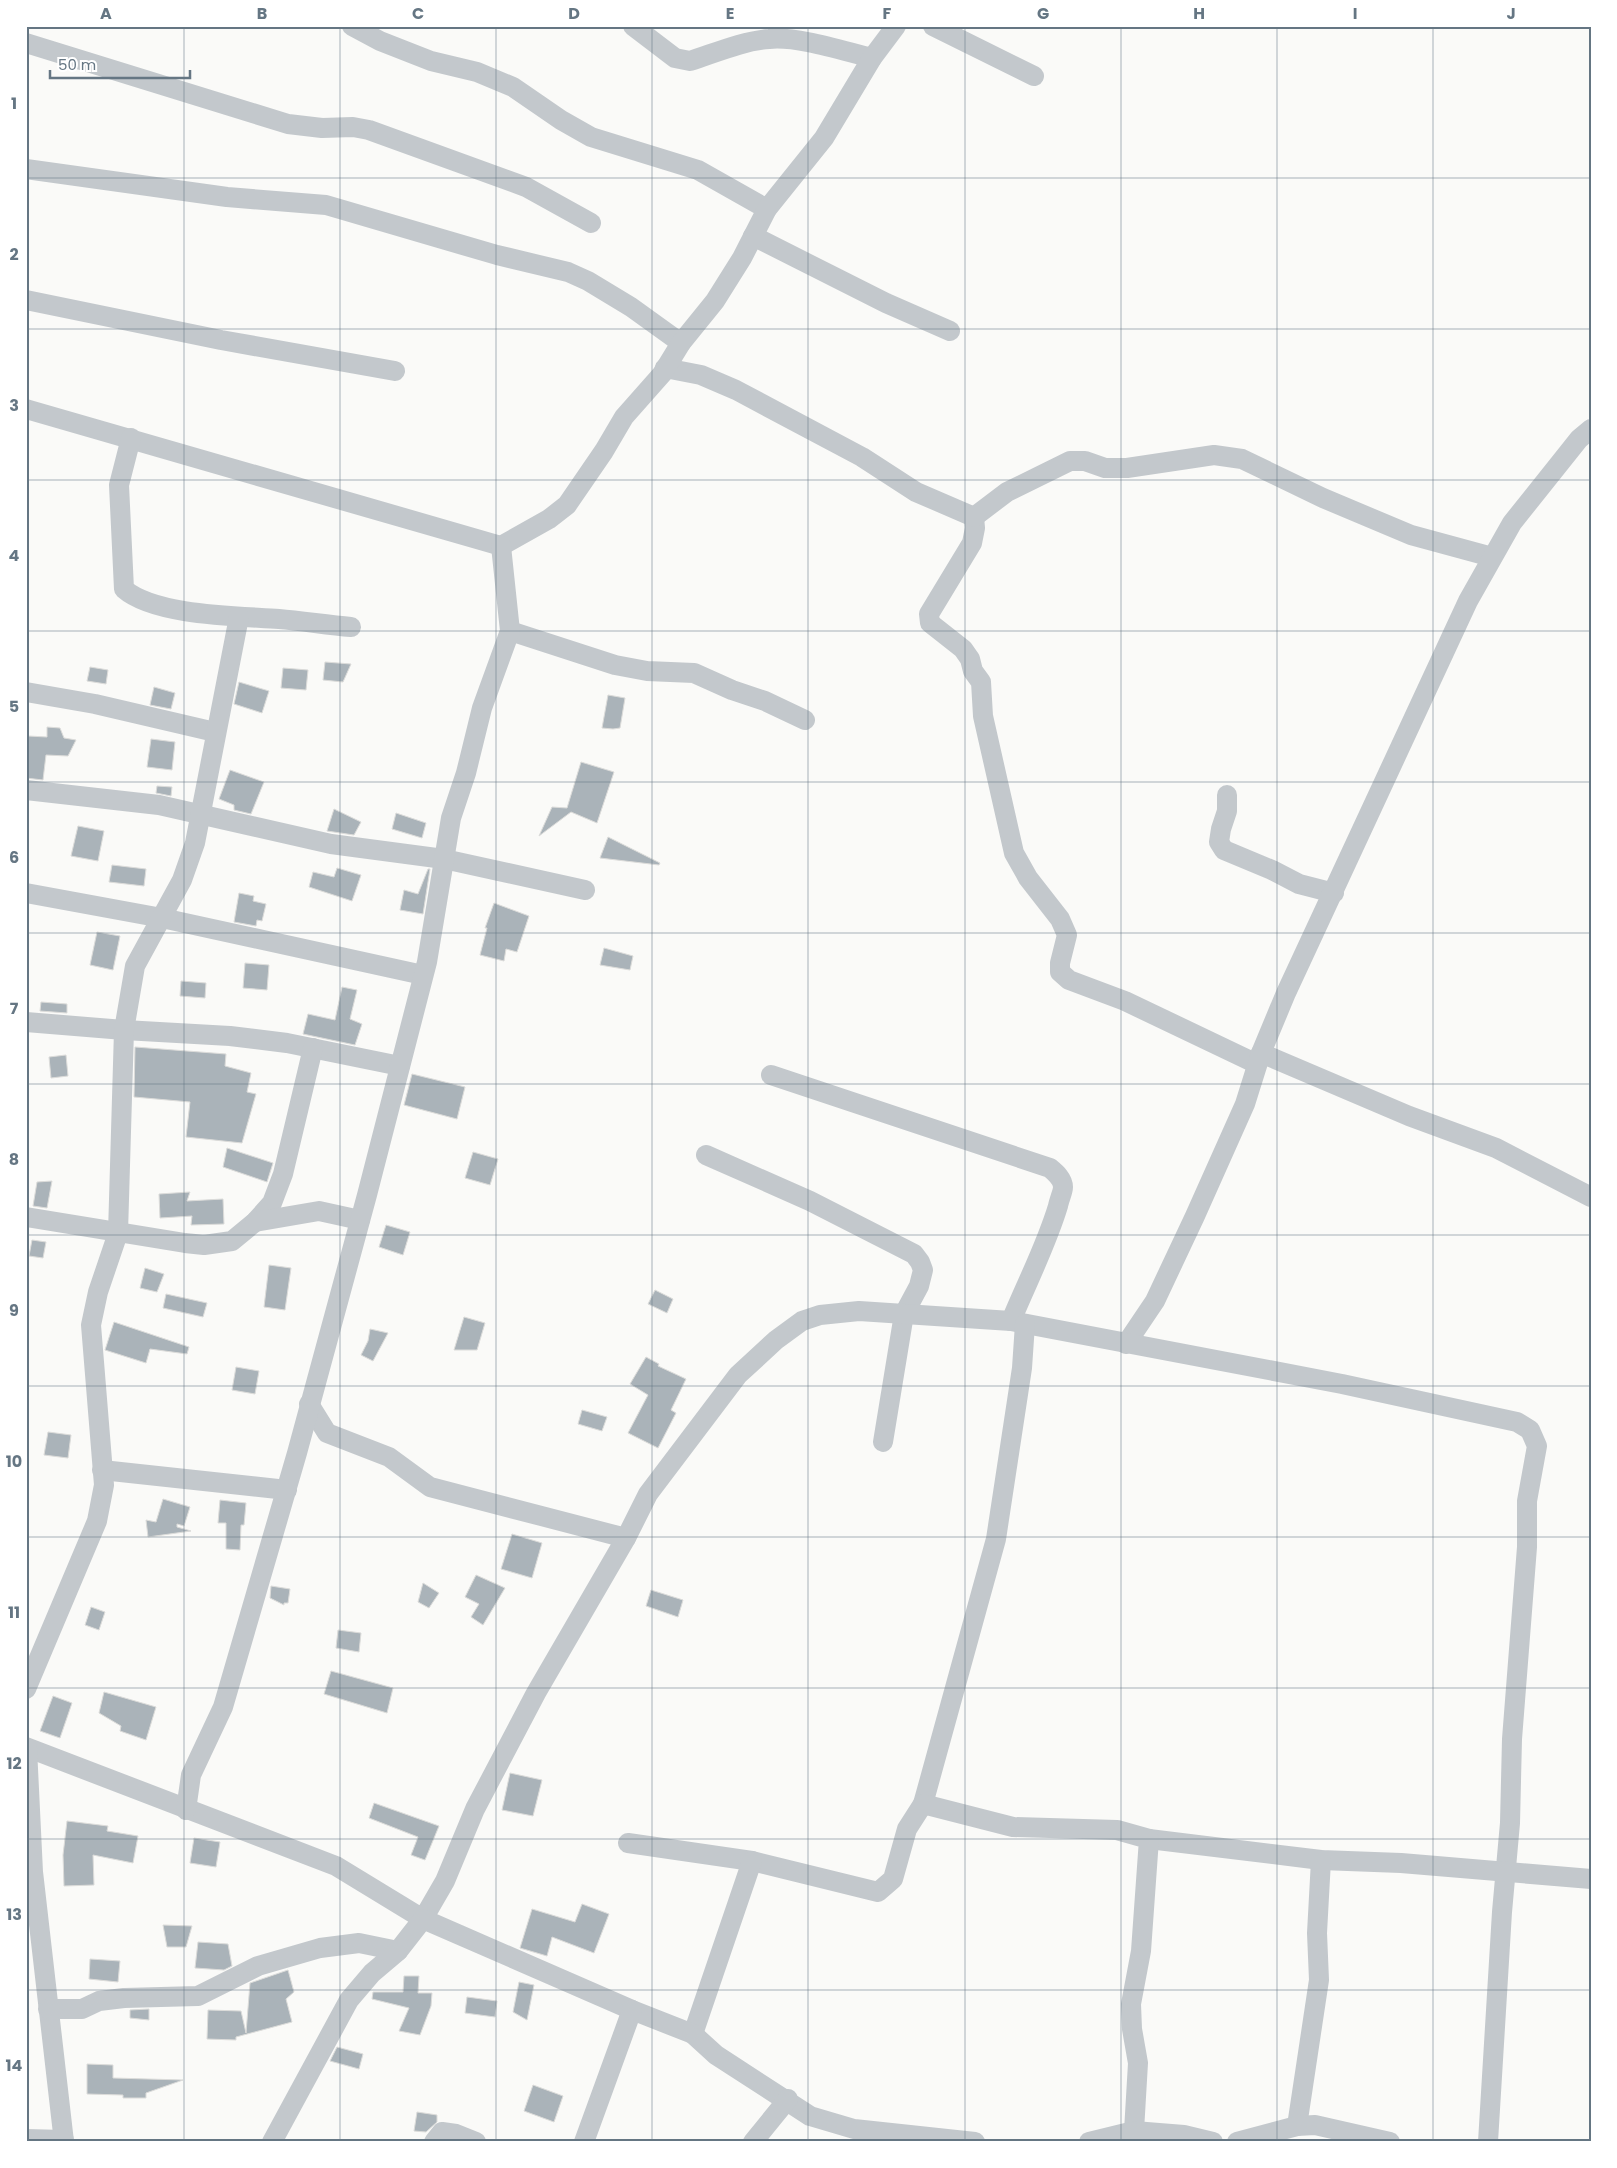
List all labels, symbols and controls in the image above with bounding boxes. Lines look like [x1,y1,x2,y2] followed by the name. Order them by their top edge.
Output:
[100,2,112,25] text: A
[257,2,267,25] text: B
[412,2,424,25] text: C
[568,2,580,25] text: D
[726,2,734,25] text: E
[883,2,892,25] text: F
[1037,2,1049,25] text: G
[1193,2,1205,25] text: H
[1353,2,1357,25] text: I
[1506,2,1516,25] text: J
[50,48,190,80] scale bar
[58,54,96,75] text: 50 m
[11,92,17,115] text: 1
[9,243,19,266] text: 2
[9,394,19,417] text: 3
[9,544,20,567] text: 4
[9,695,19,718] text: 5
[9,846,19,869] text: 6
[10,997,19,1020] text: 7
[9,1148,19,1171] text: 8
[9,1299,19,1322] text: 9
[6,1450,22,1473] text: 10
[8,1601,20,1624] text: 11
[6,1752,22,1775] text: 12
[6,1903,22,1926] text: 13
[6,2054,23,2077] text: 14

